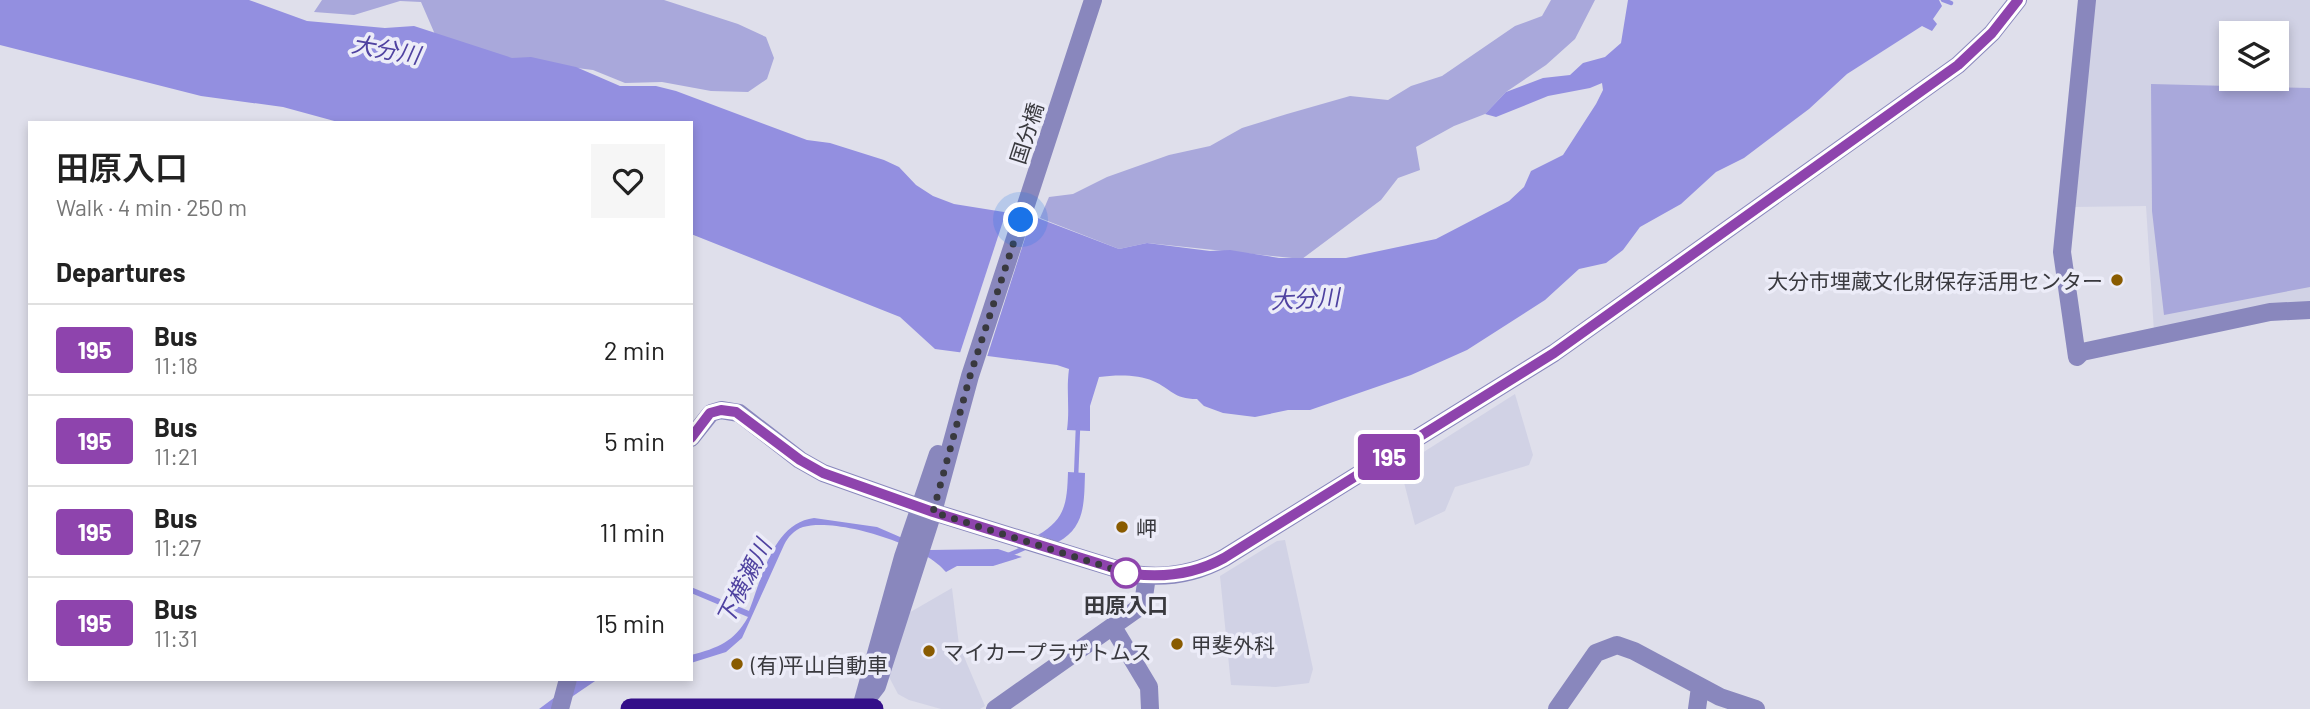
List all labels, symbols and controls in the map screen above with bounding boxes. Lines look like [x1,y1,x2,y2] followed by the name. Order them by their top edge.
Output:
[2219,21,2289,91] map controls
[2219,21,2289,91] button: layers
[350,29,425,69] water label: 大分川
[1004,99,1048,167] street label: 国分橋
[591,144,665,218] button: heart
[56,147,188,187] text: 田原入口
[56,193,247,221] text: Walk · 4 min · 250 m
[1003,202,1038,237] your location
[56,256,186,287] text: Departures
[1767,268,2103,293] place label: 大分市埋蔵文化財保存活用センター
[2109,272,2125,288] marker: 大分市埋蔵文化財保存活用センター
[1270,282,1343,314] water label: 大分川
[154,320,197,351] text: Bus
[604,334,665,365] text: 2 min
[77,335,112,364] text: 195
[154,351,198,379] text: 11:18
[154,411,197,442] text: Bus
[604,425,665,456] text: 5 min
[77,426,112,455] text: 195
[1349,434,1429,480] line badge: 195
[154,442,198,470] text: 11:21
[1372,442,1406,471] text: 195
[154,502,197,533] text: Bus
[1136,515,1157,540] place label: 岬
[599,516,665,547] text: 11 min
[77,517,112,546] text: 195
[1114,519,1130,535] marker: 岬
[710,532,778,629] water label: 下横瀬川
[154,533,201,561] text: 11:27
[1111,558,1141,588] marker: 田原入口
[1084,592,1168,617] place label: 田原入口
[154,593,197,624] text: Bus
[595,607,665,638] text: 15 min
[77,608,112,637] text: 195
[154,624,198,652] text: 11:31
[1191,632,1275,657] place label: 甲斐外科
[1169,636,1185,652] marker: 甲斐外科
[943,639,1152,664] place label: マイカープラザトムス
[921,643,937,659] marker: マイカープラザトムス
[750,652,888,677] place label: (有)平山自動車
[729,656,745,672] marker: (有)平山自動車

